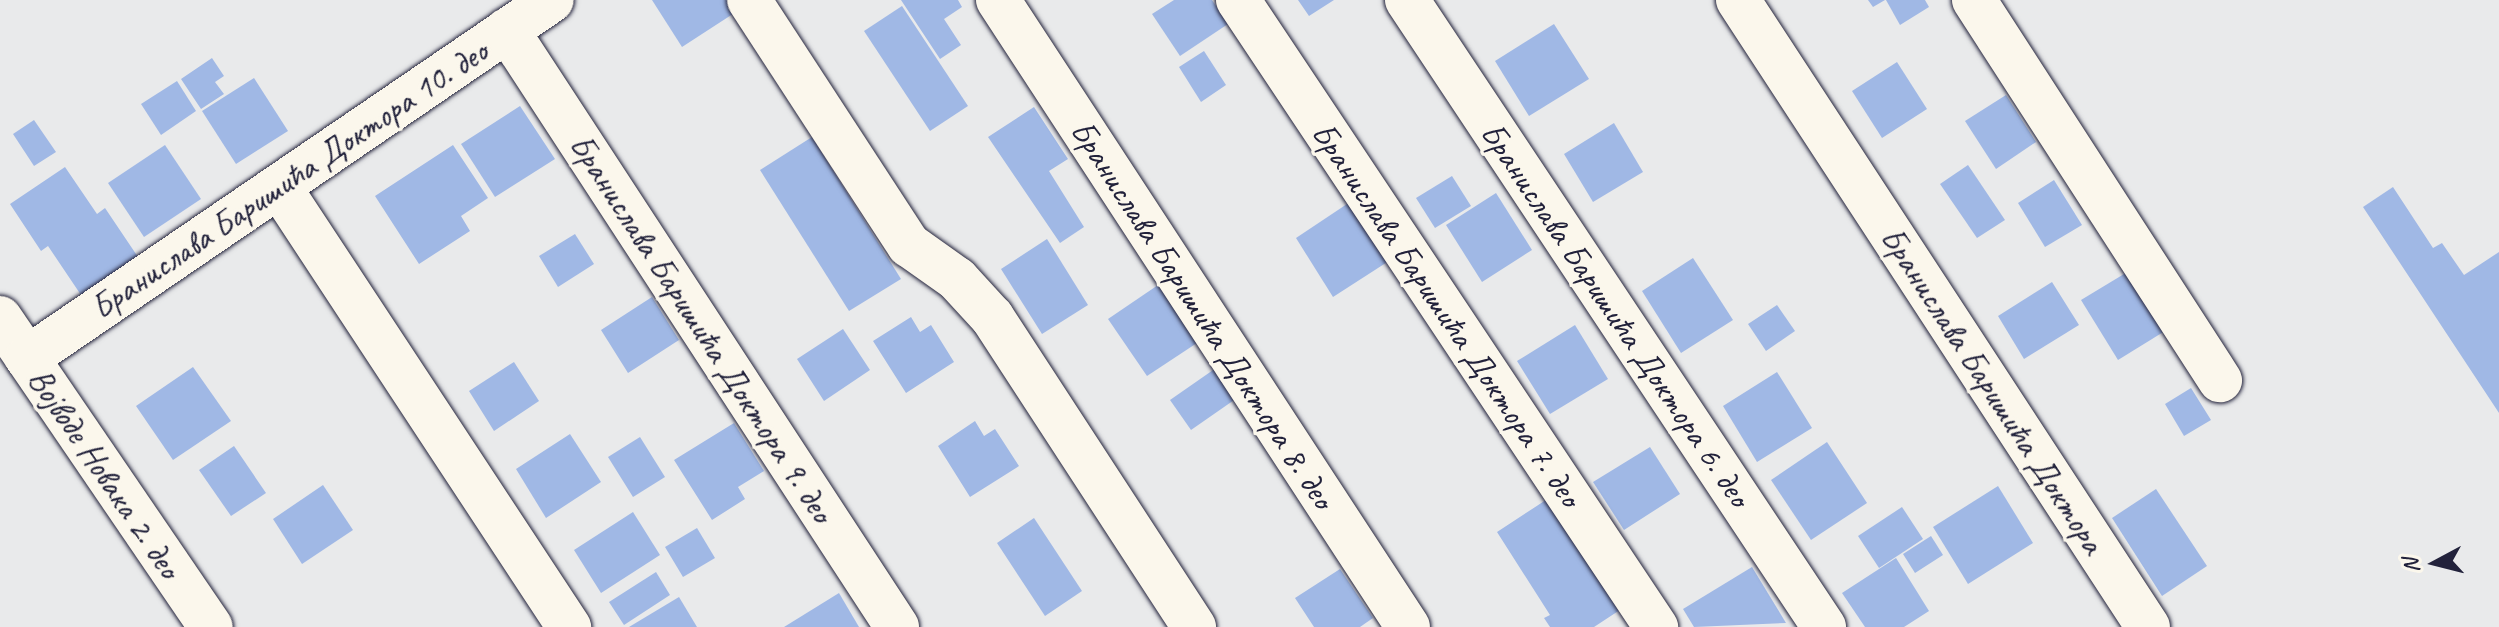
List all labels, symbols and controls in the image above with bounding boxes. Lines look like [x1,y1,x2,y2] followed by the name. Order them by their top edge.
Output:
[83,31,495,327] street label: Бранислава Баришића Доктора 10. део
[1062,112,1344,516] street label: Бранислава Баришића Доктора 8. део
[1303,114,1591,514] street label: Бранислава Баришића Доктора 7. део
[1472,114,1760,514] street label: Бранислава Баришића Доктора 6. део
[561,126,843,530] street label: Бранислава Баришића Доктора 9. део
[1872,219,2114,561] street label: Бранислава Баришића Доктора
[20,361,190,585] street label: Војводе Новака 2. део
[2395,523,2475,603] north arrow
[2396,557,2426,574] text: N

